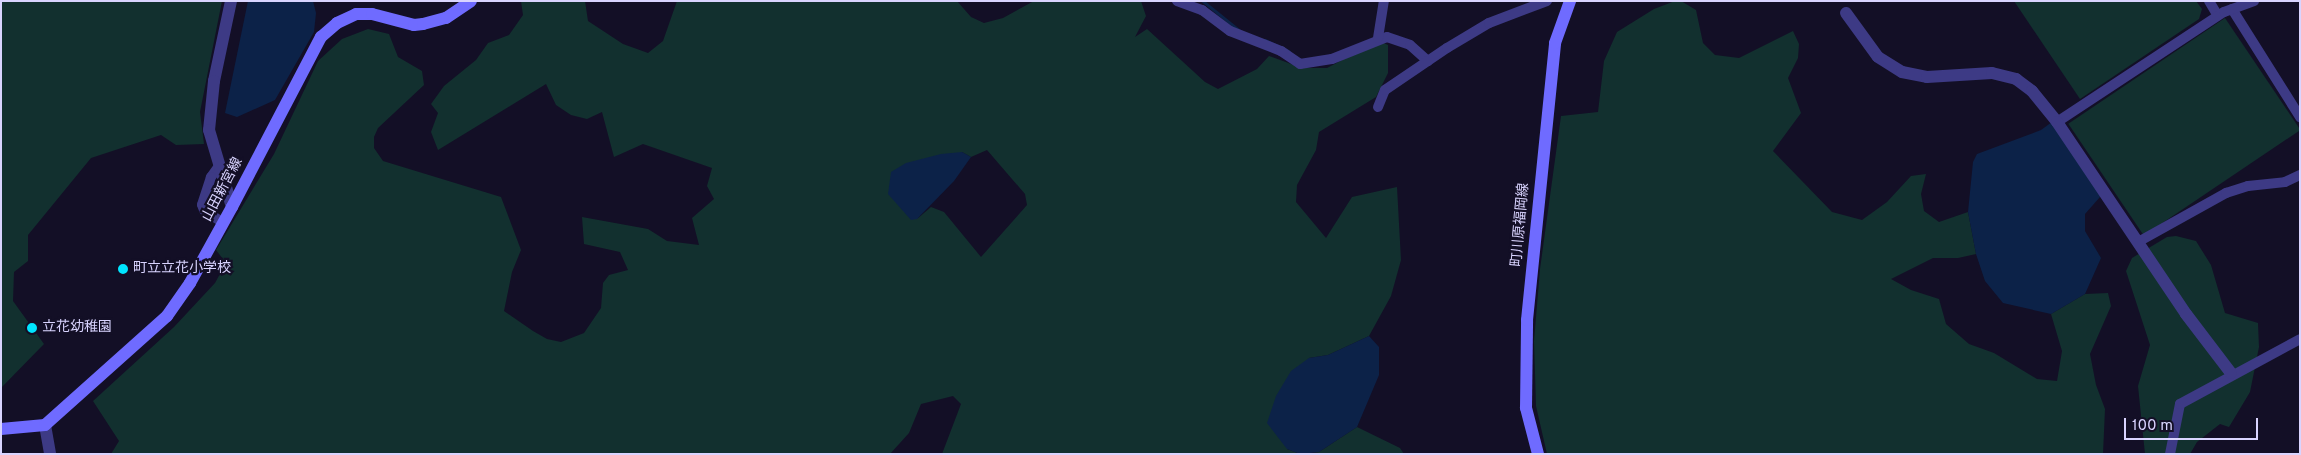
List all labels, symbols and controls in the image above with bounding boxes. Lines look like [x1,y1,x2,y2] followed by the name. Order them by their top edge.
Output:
[199,155,247,225] street label: 山田新宮線
[1509,182,1533,268] street label: 町川原福岡線
[133,261,231,277] place label: 町立立花小学校
[117,263,129,275] marker: 町立立花小学校
[42,320,112,336] place label: 立花幼稚園
[26,322,38,334] marker: 立花幼稚園
[2126,408,2260,440] scale bar
[2132,417,2173,436] text: 100 m

